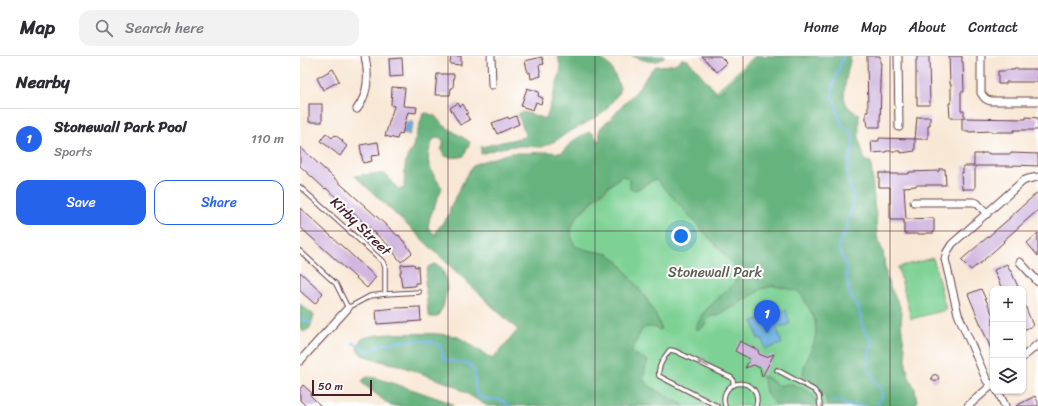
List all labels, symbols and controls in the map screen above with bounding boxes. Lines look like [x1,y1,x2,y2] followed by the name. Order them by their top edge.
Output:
[79,10,359,46] search box
[20,11,55,44] text: Map
[125,15,204,41] text: Search here
[804,15,839,40] text: Home
[861,15,887,40] text: Map
[909,15,946,40] text: About
[968,15,1018,40] text: Contact
[93,17,115,39] icon: search
[16,67,70,97] text: Nearby
[54,114,187,140] text: Stonewall Park Pool
[26,127,32,150] text: 1
[251,127,284,150] text: 110 m
[54,140,92,163] text: Sports
[16,180,146,225] button: Save
[154,180,284,225] button: Share
[324,191,398,263] street label: Kirby Street
[671,226,691,246] your location
[668,260,762,285] park label: Stonewall Park
[990,286,1026,394] map controls
[990,286,1026,322] button: +
[754,300,780,333] pin: 1
[990,322,1026,358] button: −
[990,358,1026,394] button: layers
[697,360,709,367] one-way arrow
[318,377,343,396] text: 50 m
[312,378,372,397] scale bar

